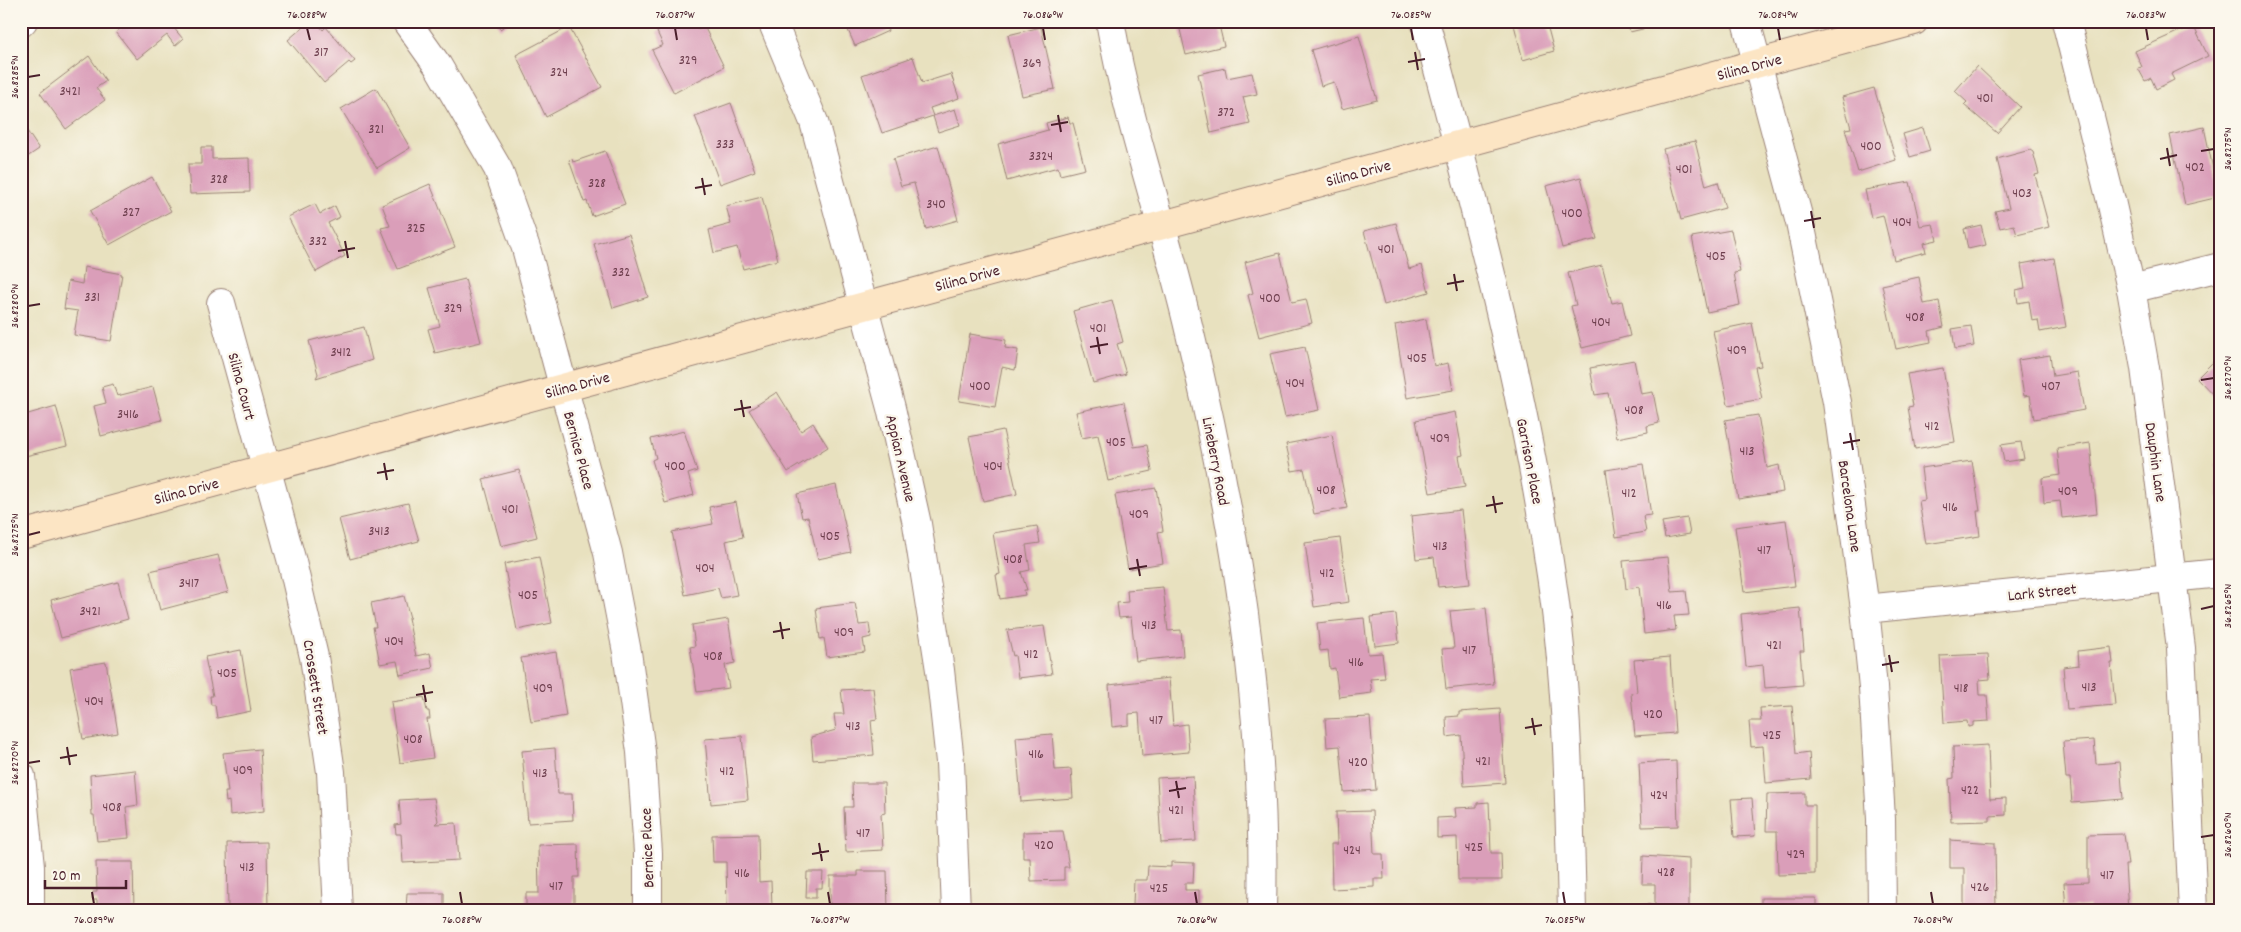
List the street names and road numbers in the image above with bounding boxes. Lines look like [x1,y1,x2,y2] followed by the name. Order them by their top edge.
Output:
[1715,49,1785,88] street label: Silina Drive
[1324,155,1394,194] street label: Silina Drive
[933,260,1003,299] street label: Silina Drive
[221,350,261,423] street label: Silina Court
[543,367,613,406] street label: Silina Drive
[556,409,599,492] street label: Bernice Place
[878,413,921,504] street label: Appian Avenue
[1195,415,1234,508] street label: Lineberry Road
[1509,416,1548,507] street label: Garrison Place
[2138,421,2171,503] street label: Dauphin Lane
[1831,459,1866,554] street label: Barcelona Lane
[152,473,222,512] street label: Silina Drive
[2007,578,2078,609] street label: Lark Street
[296,638,333,737] street label: Crossett Street
[636,807,661,888] street label: Bernice Place

